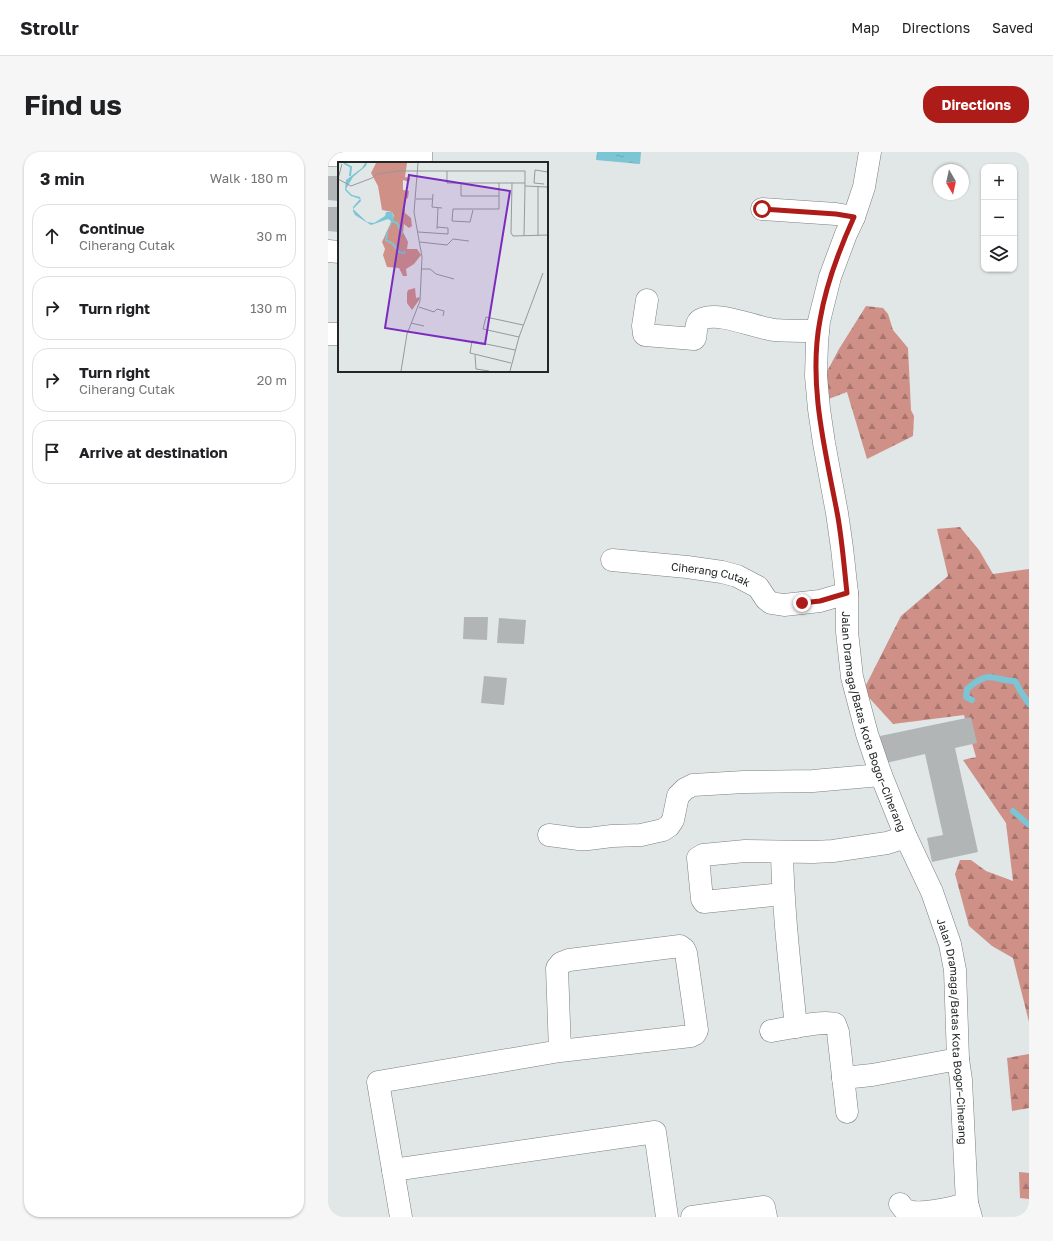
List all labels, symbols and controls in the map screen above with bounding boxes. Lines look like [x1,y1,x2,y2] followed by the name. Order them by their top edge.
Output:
[20,16,79,39] text: Strollr
[851,19,880,36] text: Map
[902,19,970,36] text: Directions
[992,19,1033,36] text: Saved
[923,86,1029,123] button: Directions
[24,88,122,121] text: Find us
[338,162,548,372] inset map
[933,164,969,200] north arrow
[981,164,1017,272] map controls
[981,164,1017,200] button: +
[40,168,84,189] text: 3 min
[210,170,288,186] text: Walk · 180 m
[753,200,771,218] route start
[981,200,1017,236] button: −
[79,219,145,237] text: Continue
[41,225,63,247] icon: ahead
[257,228,287,244] text: 30 m
[981,236,1017,272] button: layers
[79,237,175,253] text: Ciherang Cutak
[41,297,63,319] icon: right
[79,299,150,317] text: Turn right
[250,300,287,316] text: 130 m
[79,363,150,381] text: Turn right
[41,369,63,391] icon: right
[257,372,287,388] text: 20 m
[79,381,175,397] text: Ciherang Cutak
[41,441,63,463] icon: arrive
[79,443,228,461] text: Arrive at destination
[671,559,753,588] street label: Ciherang Cutak
[793,594,811,612] route end
[841,611,909,833] street label: Jalan Dramaga/Batas Kota Bogor–Ciherang
[935,916,971,1145] street label: Jalan Dramaga/Batas Kota Bogor–Ciherang

